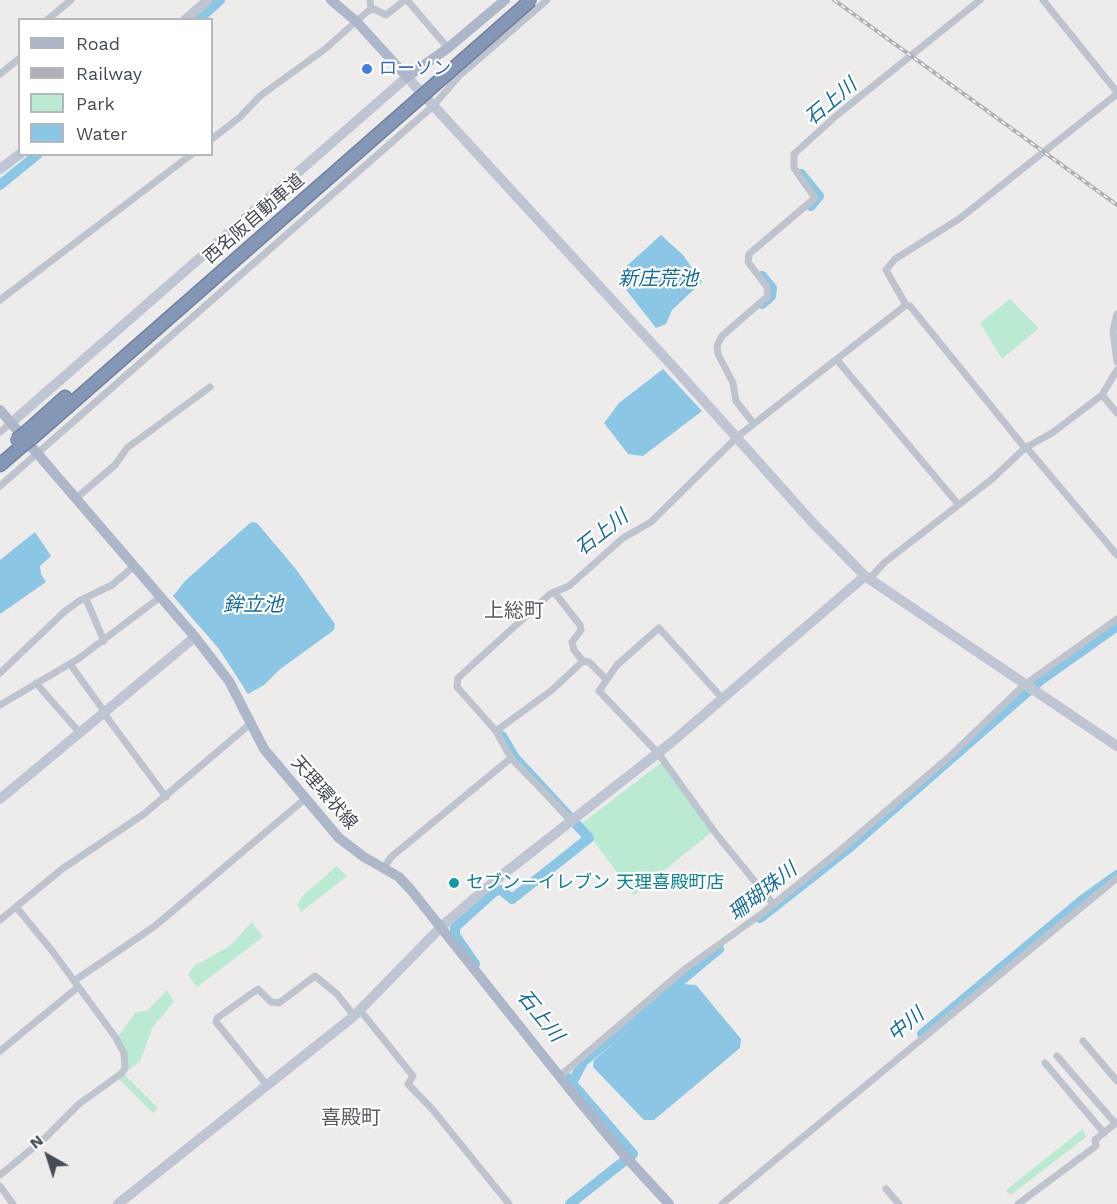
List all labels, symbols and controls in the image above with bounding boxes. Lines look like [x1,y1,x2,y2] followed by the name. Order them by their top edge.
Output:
[18,18,213,156] legend
[76,33,120,54] text: Road
[379,58,451,80] place label: ローソン
[360,62,374,76] marker: ローソン
[76,63,142,84] text: Railway
[800,74,862,130] water label: 石上川
[76,93,115,114] text: Park
[76,123,128,144] text: Water
[199,170,309,268] street label: 西名阪自動車道
[618,267,698,291] water label: 新庄荒池
[571,505,633,561] water label: 石上川
[223,593,283,617] water label: 鉾立池
[484,599,544,623] district label: 上総町
[286,752,362,834] street label: 天理環状線
[724,858,802,926] water label: 珊瑚珠川
[466,872,724,894] place label: セブン－イレブン 天理喜殿町店
[447,876,461,890] marker: セブン－イレブン 天理喜殿町店
[512,985,568,1047] water label: 石上川
[883,1003,929,1047] water label: 中川
[321,1106,381,1130] district label: 喜殿町
[18,1126,78,1186] north arrow
[26,1131,47,1153] text: N

